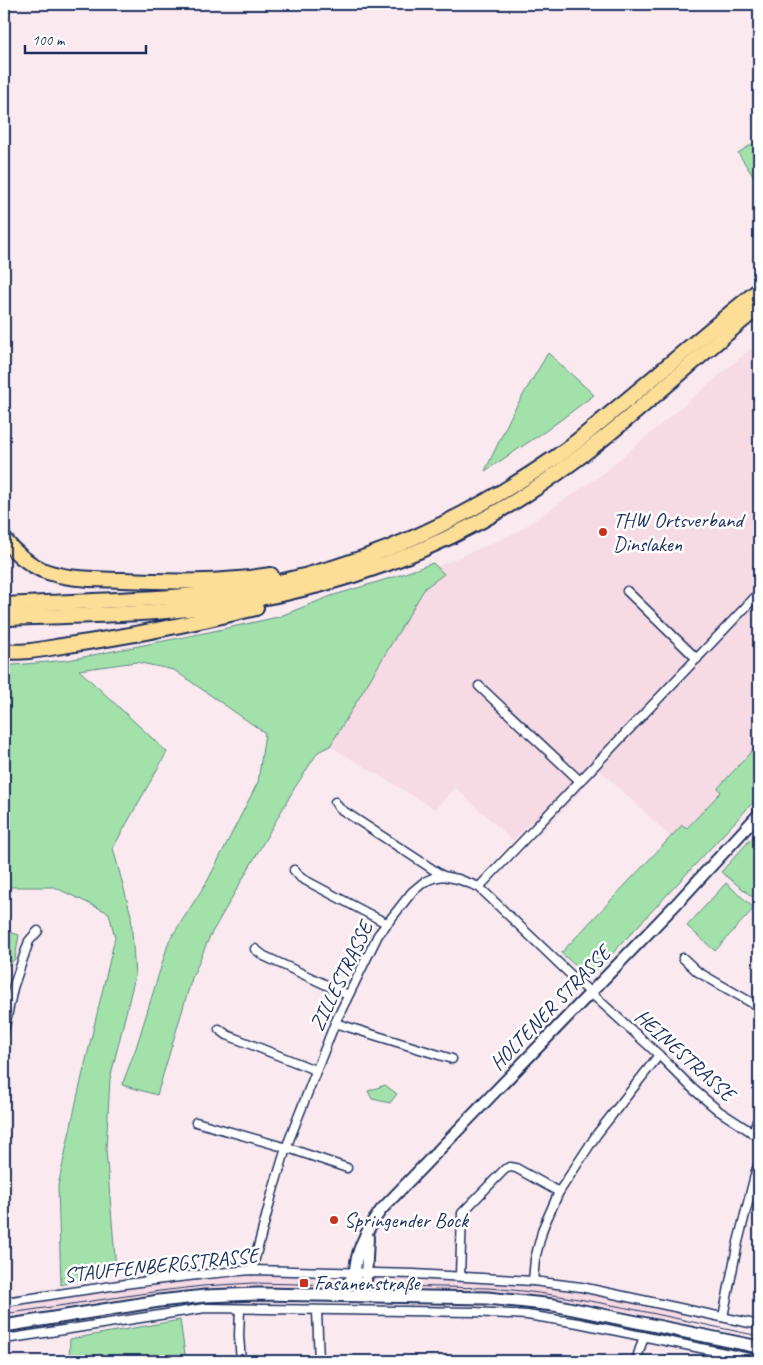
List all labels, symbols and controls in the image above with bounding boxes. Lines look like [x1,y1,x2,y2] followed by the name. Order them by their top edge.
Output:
[25,22,146,54] scale bar
[32,31,66,50] text: 100 m
[613,507,746,557] place label: THW Ortsverband Dinslaken
[597,526,609,538] marker: THW Ortsverband Dinslaken
[303,915,380,1035] street label: ZILLESTRASSE
[484,939,618,1076] street label: HOLTENER STRASSE
[630,1003,742,1108] street label: HEINESTRASSE
[344,1207,469,1233] place label: Springender Bock
[328,1214,340,1226] marker: Springender Bock
[63,1242,262,1288] street label: STAUFFENBERGSTRASSE
[314,1270,422,1296] place label: Fasanenstraße
[298,1277,310,1289] marker: Fasanenstraße

